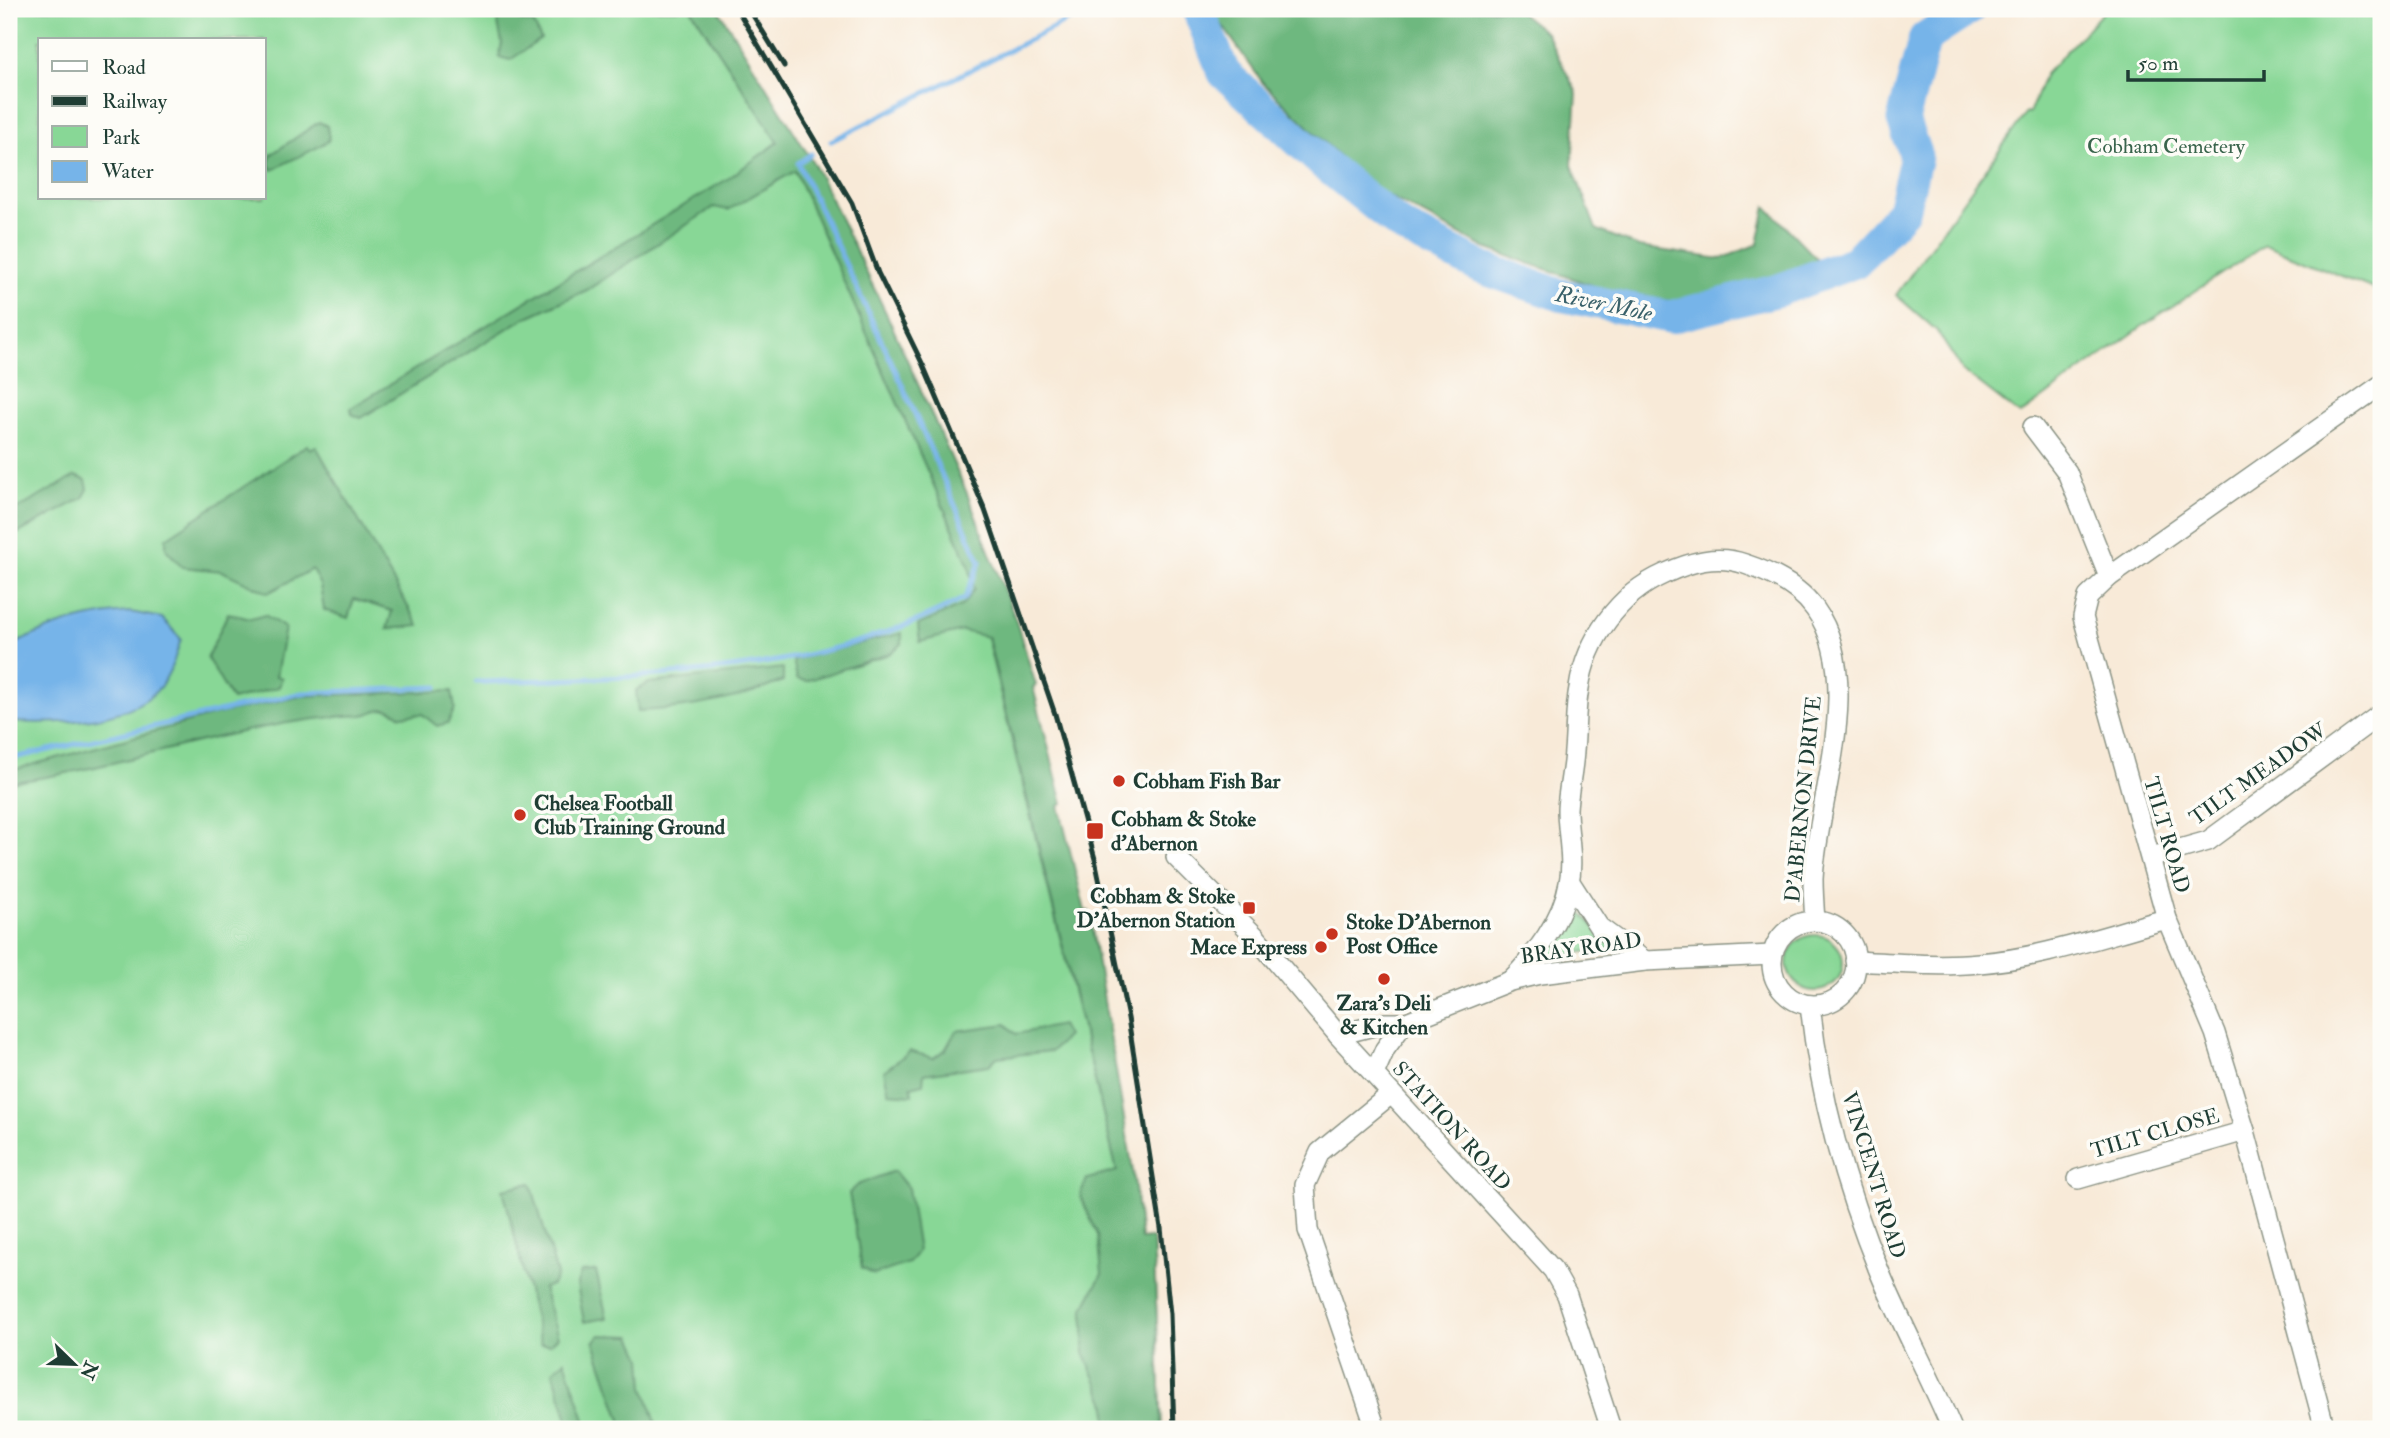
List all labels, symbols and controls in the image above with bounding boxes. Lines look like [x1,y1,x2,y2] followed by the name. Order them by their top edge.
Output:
[38,38,266,200] legend
[2128,38,2264,82] scale bar
[2138,50,2179,77] text: 50 m
[102,54,147,81] text: Road
[102,88,168,115] text: Railway
[102,124,140,151] text: Park
[2087,133,2246,160] park label: Cobham Cemetery
[101,158,154,185] text: Water
[1552,279,1655,328] water label: River Mole
[1779,694,1828,904] street label: D'ABERNON DRIVE
[2184,717,2333,832] street label: TILT MEADOW
[1133,768,1282,795] place label: Cobham Fish Bar
[1111,773,1127,789] marker: Cobham Fish Bar
[2137,774,2196,896] street label: TILT ROAD
[534,790,726,841] place label: Chelsea Football Club Training Ground
[1111,806,1256,857] place label: Cobham & Stoke d'Abernon
[512,807,528,823] marker: Chelsea Football Club Training Ground
[1085,821,1105,841] marker: Cobham & Stoke d'Abernon
[1077,883,1235,934] place label: Cobham & Stoke D'Abernon Station
[1241,900,1257,916] marker: Cobham & Stoke D'Abernon Station
[1346,909,1491,960] place label: Stoke D'Abernon Post Office
[1324,926,1340,942] marker: Stoke D'Abernon Post Office
[1519,927,1643,970] street label: BRAY ROAD
[1190,934,1307,961] place label: Mace Express
[1313,939,1329,955] marker: Mace Express
[1376,971,1392,987] marker: Zara's Deli & Kitchen
[1337,990,1432,1041] place label: Zara's Deli & Kitchen
[1386,1056,1517,1197] street label: STATION ROAD
[1835,1088,1912,1262] street label: VINCENT ROAD
[2088,1102,2223,1165] street label: TILT CLOSE
[38,1330,108,1400] north arrow
[74,1357,103,1384] text: N

